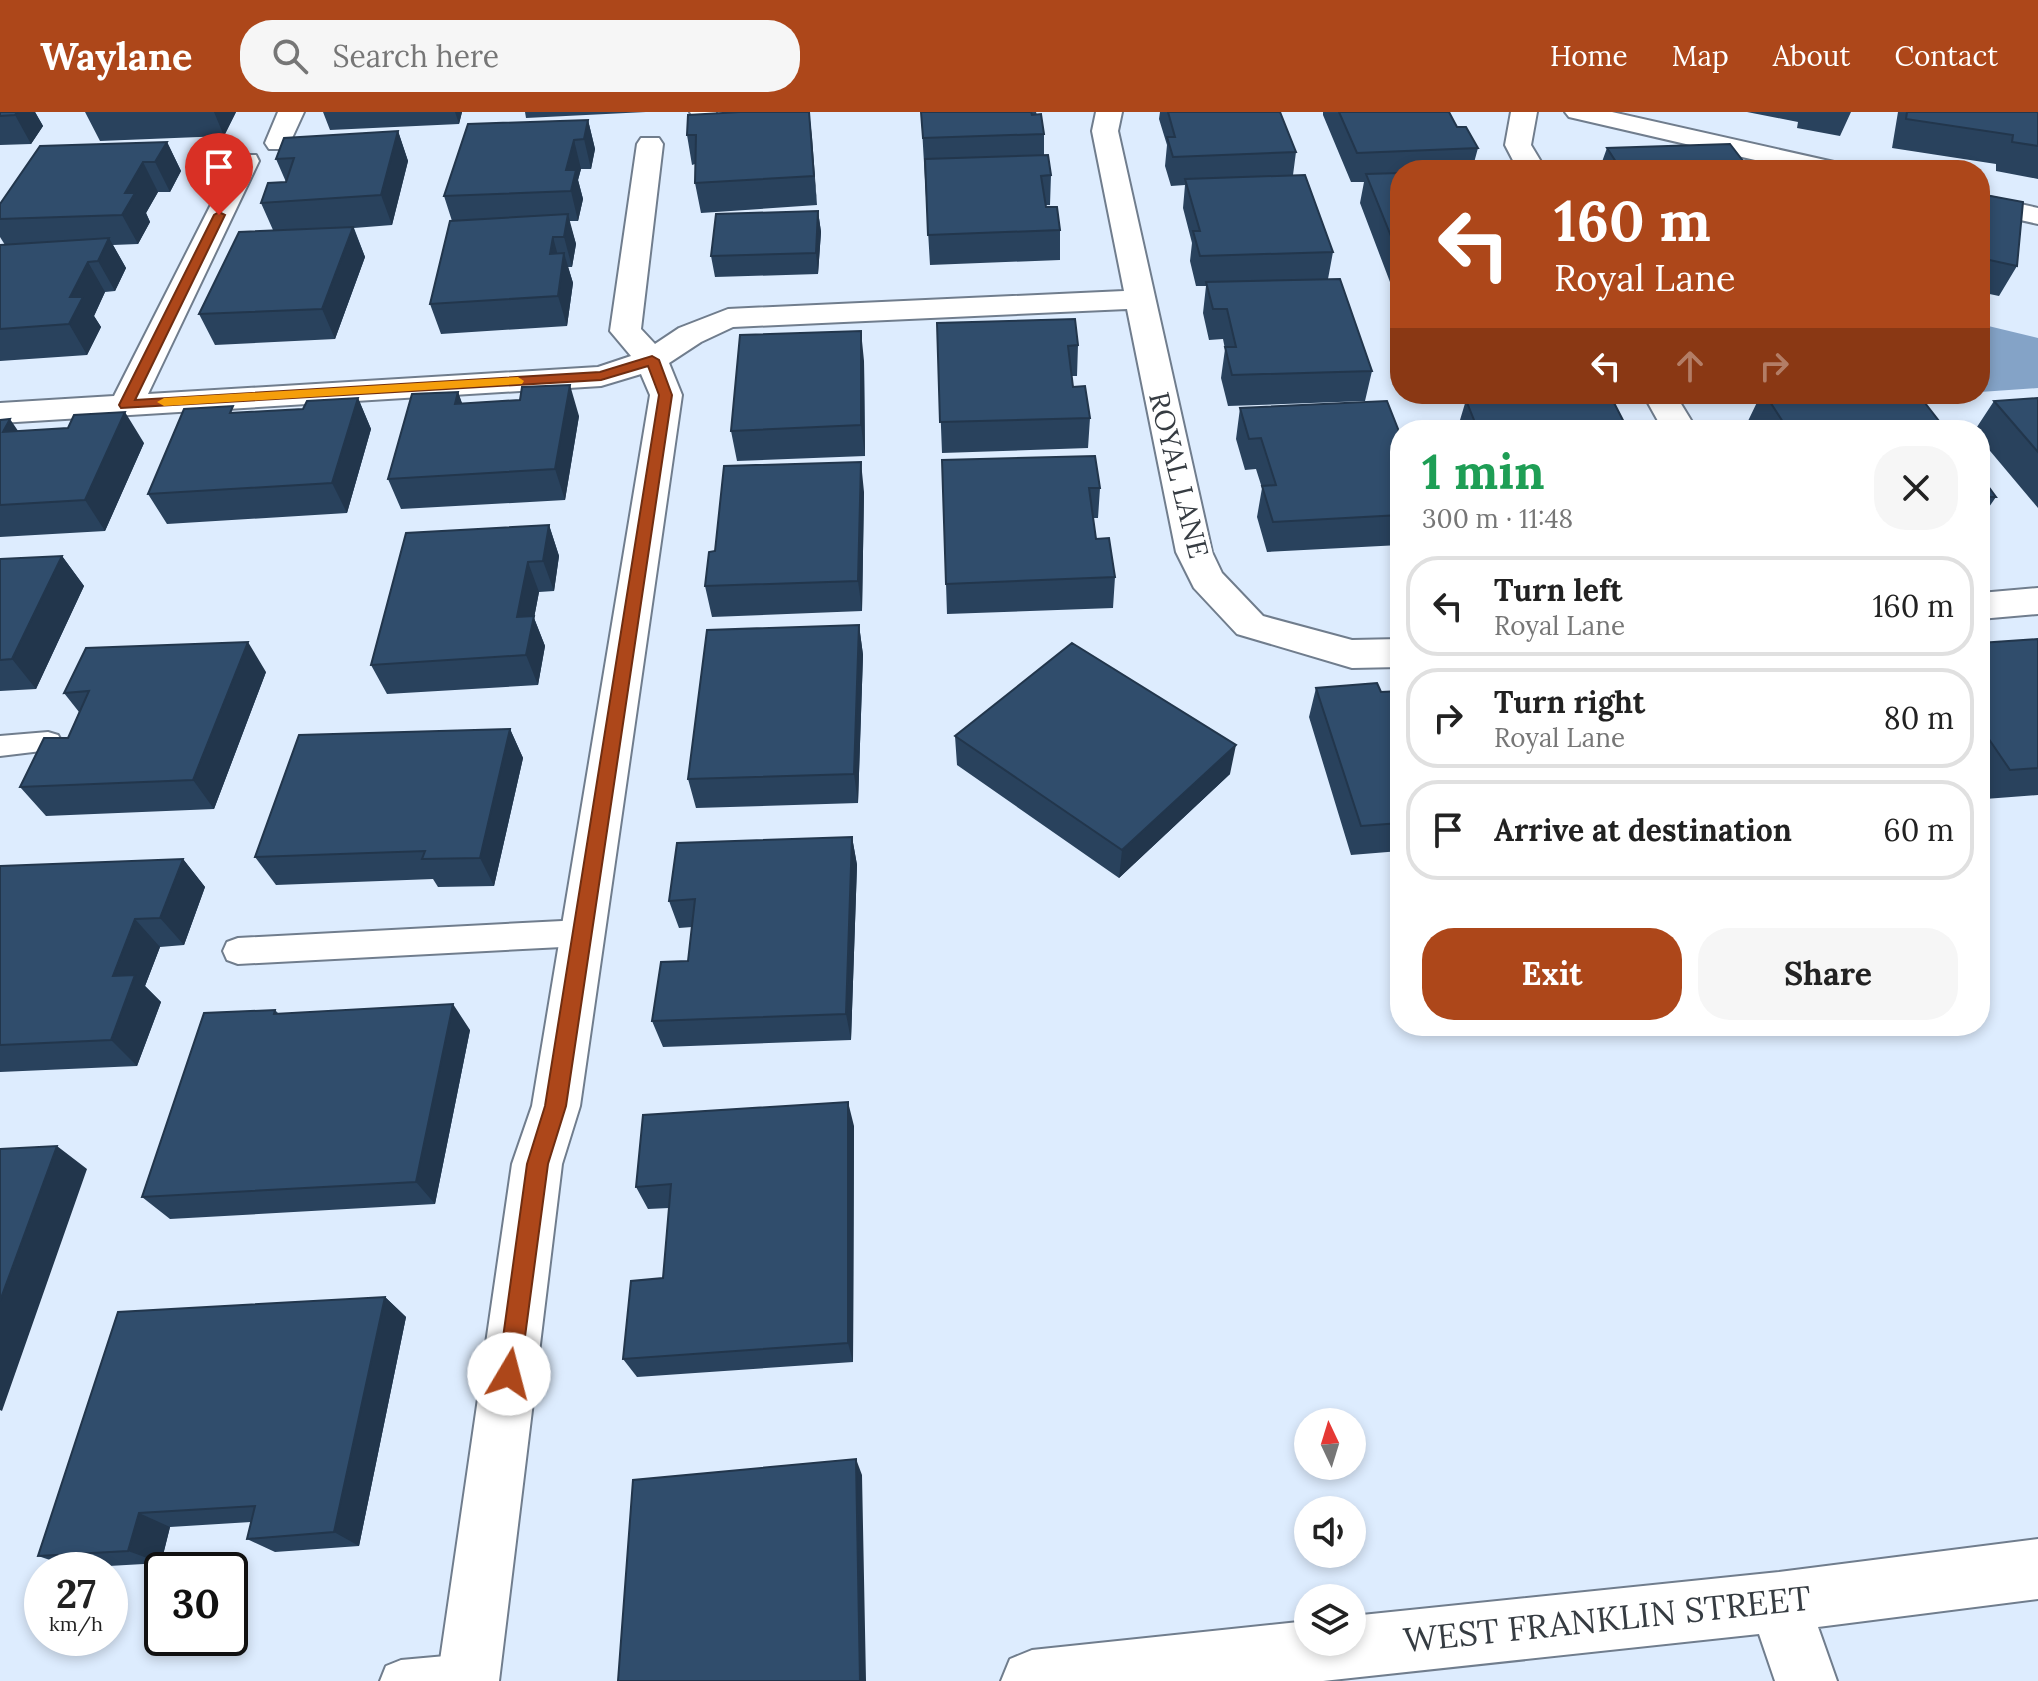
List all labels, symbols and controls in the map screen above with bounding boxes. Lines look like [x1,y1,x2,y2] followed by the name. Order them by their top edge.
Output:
[240,20,800,92] search box
[40,32,192,80] text: Waylane
[268,34,312,78] icon: search
[332,37,499,75] text: Search here
[1550,38,1628,74] text: Home
[1672,38,1729,74] text: Map
[1773,38,1850,74] text: About
[1894,38,1998,74] text: Contact
[185,133,253,215] pin
[197,145,241,189] icon: arrive
[1554,185,1711,256] text: 160 m
[1422,192,1526,296] icon: left
[1554,255,1736,301] text: Royal Lane
[1584,344,1628,388] icon: left
[1668,344,1712,388] icon: ahead
[1752,344,1796,388] icon: right
[1141,388,1217,562] street label: ROYAL LANE
[1422,441,1545,502] text: 1 min
[1874,446,1958,530] button: close
[1422,502,1573,535] text: 300 m · 11:48
[1494,571,1622,609] text: Turn left
[1426,584,1470,628] icon: left
[1872,587,1954,625] text: 160 m
[1494,609,1625,642] text: Royal Lane
[1494,683,1645,721] text: Turn right
[1426,696,1470,740] icon: right
[1884,699,1954,737] text: 80 m
[1494,721,1625,754] text: Royal Lane
[1426,808,1470,852] icon: arrive
[1494,811,1792,849] text: Arrive at destination
[1883,811,1954,849] text: 60 m
[1422,928,1682,1020] button: Exit
[1698,928,1958,1020] button: Share
[467,1332,551,1416] position arrow
[1294,1408,1366,1480] north arrow
[1294,1408,1366,1656] map controls
[1294,1496,1366,1568] button: sound
[144,1552,248,1656] speed limit sign: 30
[56,1568,96,1619] text: 27
[1401,1576,1813,1661] street label: WEST FRANKLIN STREET
[1294,1584,1366,1656] button: layers
[49,1611,103,1636] text: km/h

